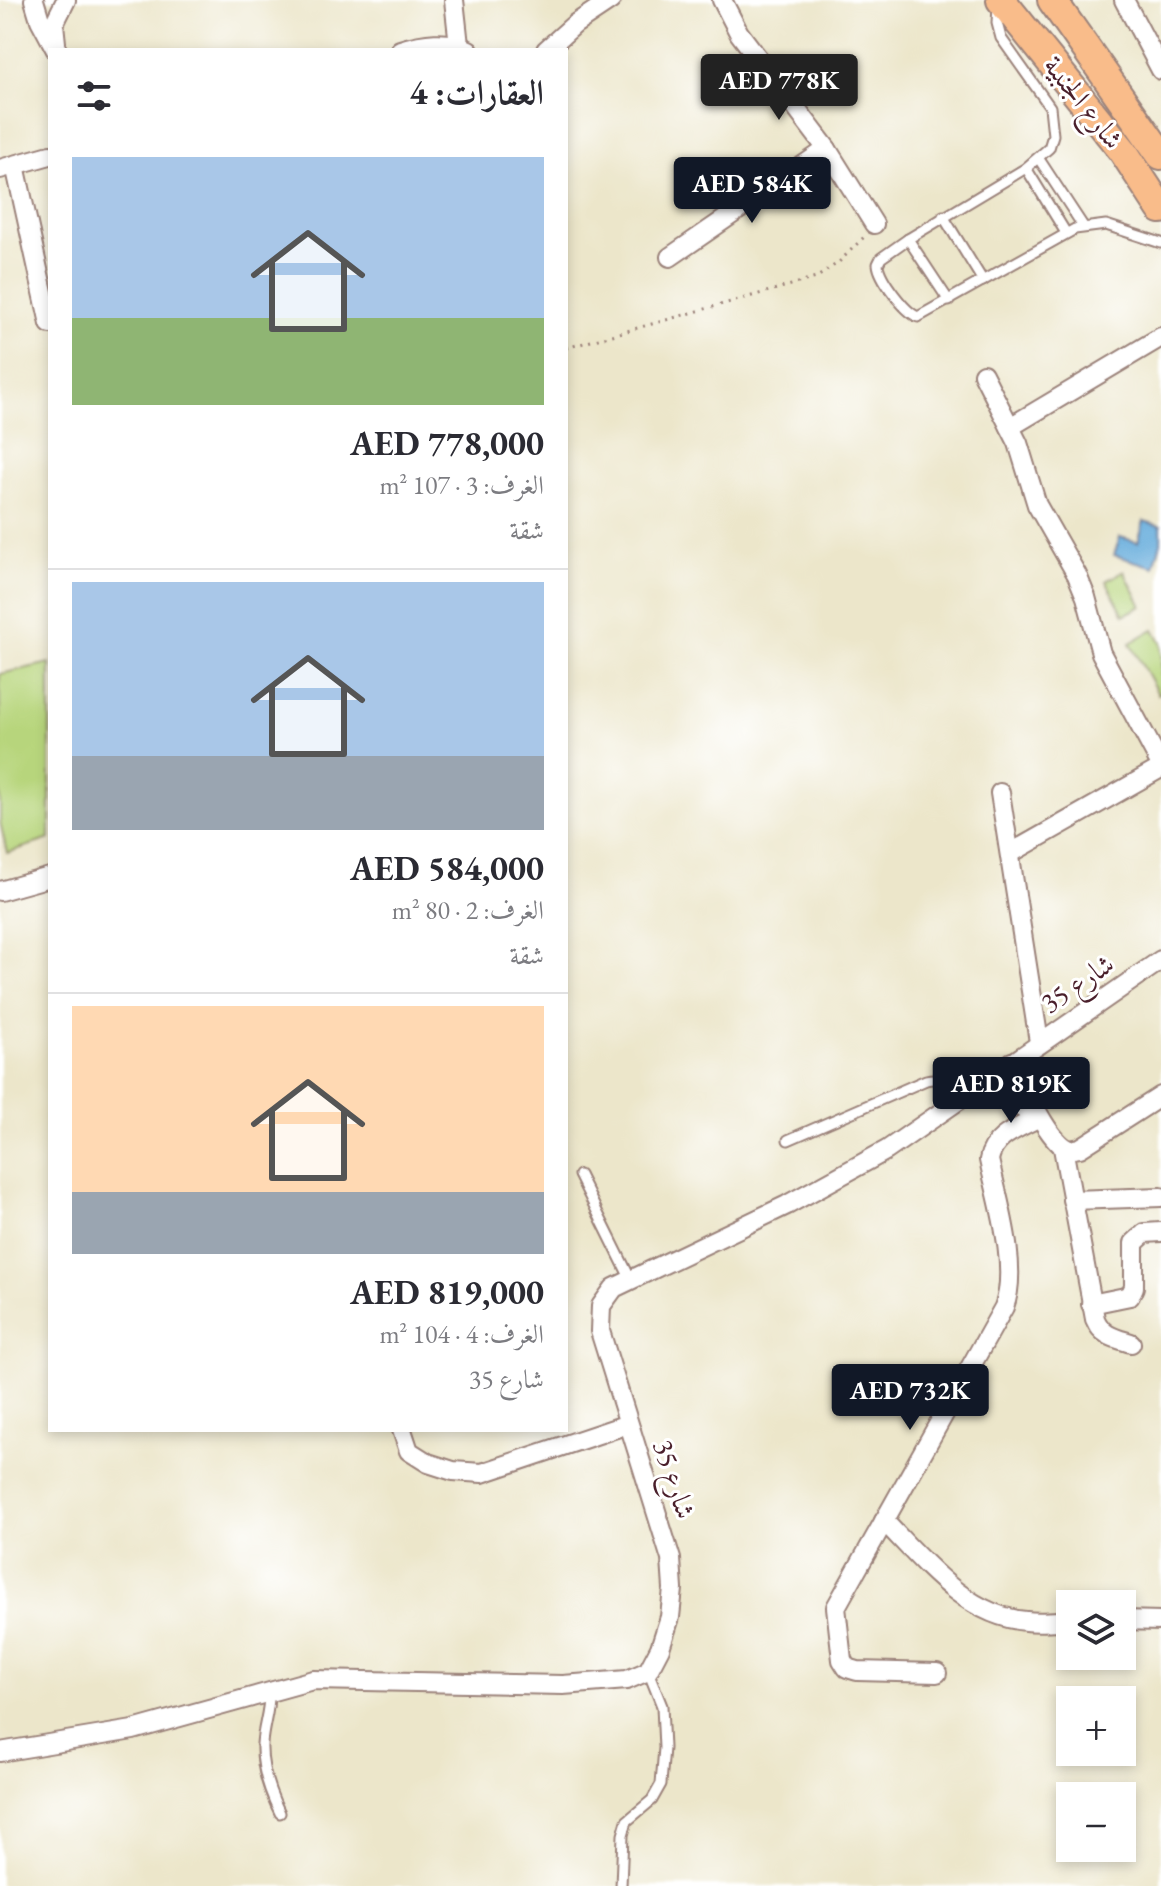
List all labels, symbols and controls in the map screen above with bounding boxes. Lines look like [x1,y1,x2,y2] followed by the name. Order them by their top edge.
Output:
[1032,48,1132,160] street label: شارع الجنبية
[696,54,862,122] pin: AED 778K
[719,63,839,97] text: AED 778K
[410,70,544,114] text: العقارات: 4
[72,74,116,118] icon: filters
[669,157,835,225] pin: AED 584K
[692,166,812,200] text: AED 584K
[236,209,380,353] icon: home
[350,421,544,465] text: AED 778,000
[379,468,544,502] text: الغرف: 3 · 107 m²
[510,513,544,547] text: شقة
[236,634,380,778] icon: home
[350,846,544,890] text: AED 584,000
[392,893,544,927] text: الغرف: 2 · 80 m²
[510,938,544,972] text: شقة
[1033,945,1124,1026] street label: شارع 35
[928,1057,1094,1125] pin: AED 819K
[236,1058,380,1202] icon: home
[951,1066,1071,1100] text: AED 819K
[350,1270,544,1314] text: AED 819,000
[379,1317,544,1351] text: الغرف: 4 · 104 m²
[469,1362,544,1396] text: شارع 35
[827,1364,993,1432] pin: AED 732K
[850,1373,970,1407] text: AED 732K
[640,1435,705,1525] street label: شارع 35
[1056,1590,1136,1862] map controls
[1056,1590,1136,1670] button: layers
[1056,1686,1136,1766] button: +
[1056,1782,1136,1862] button: −

